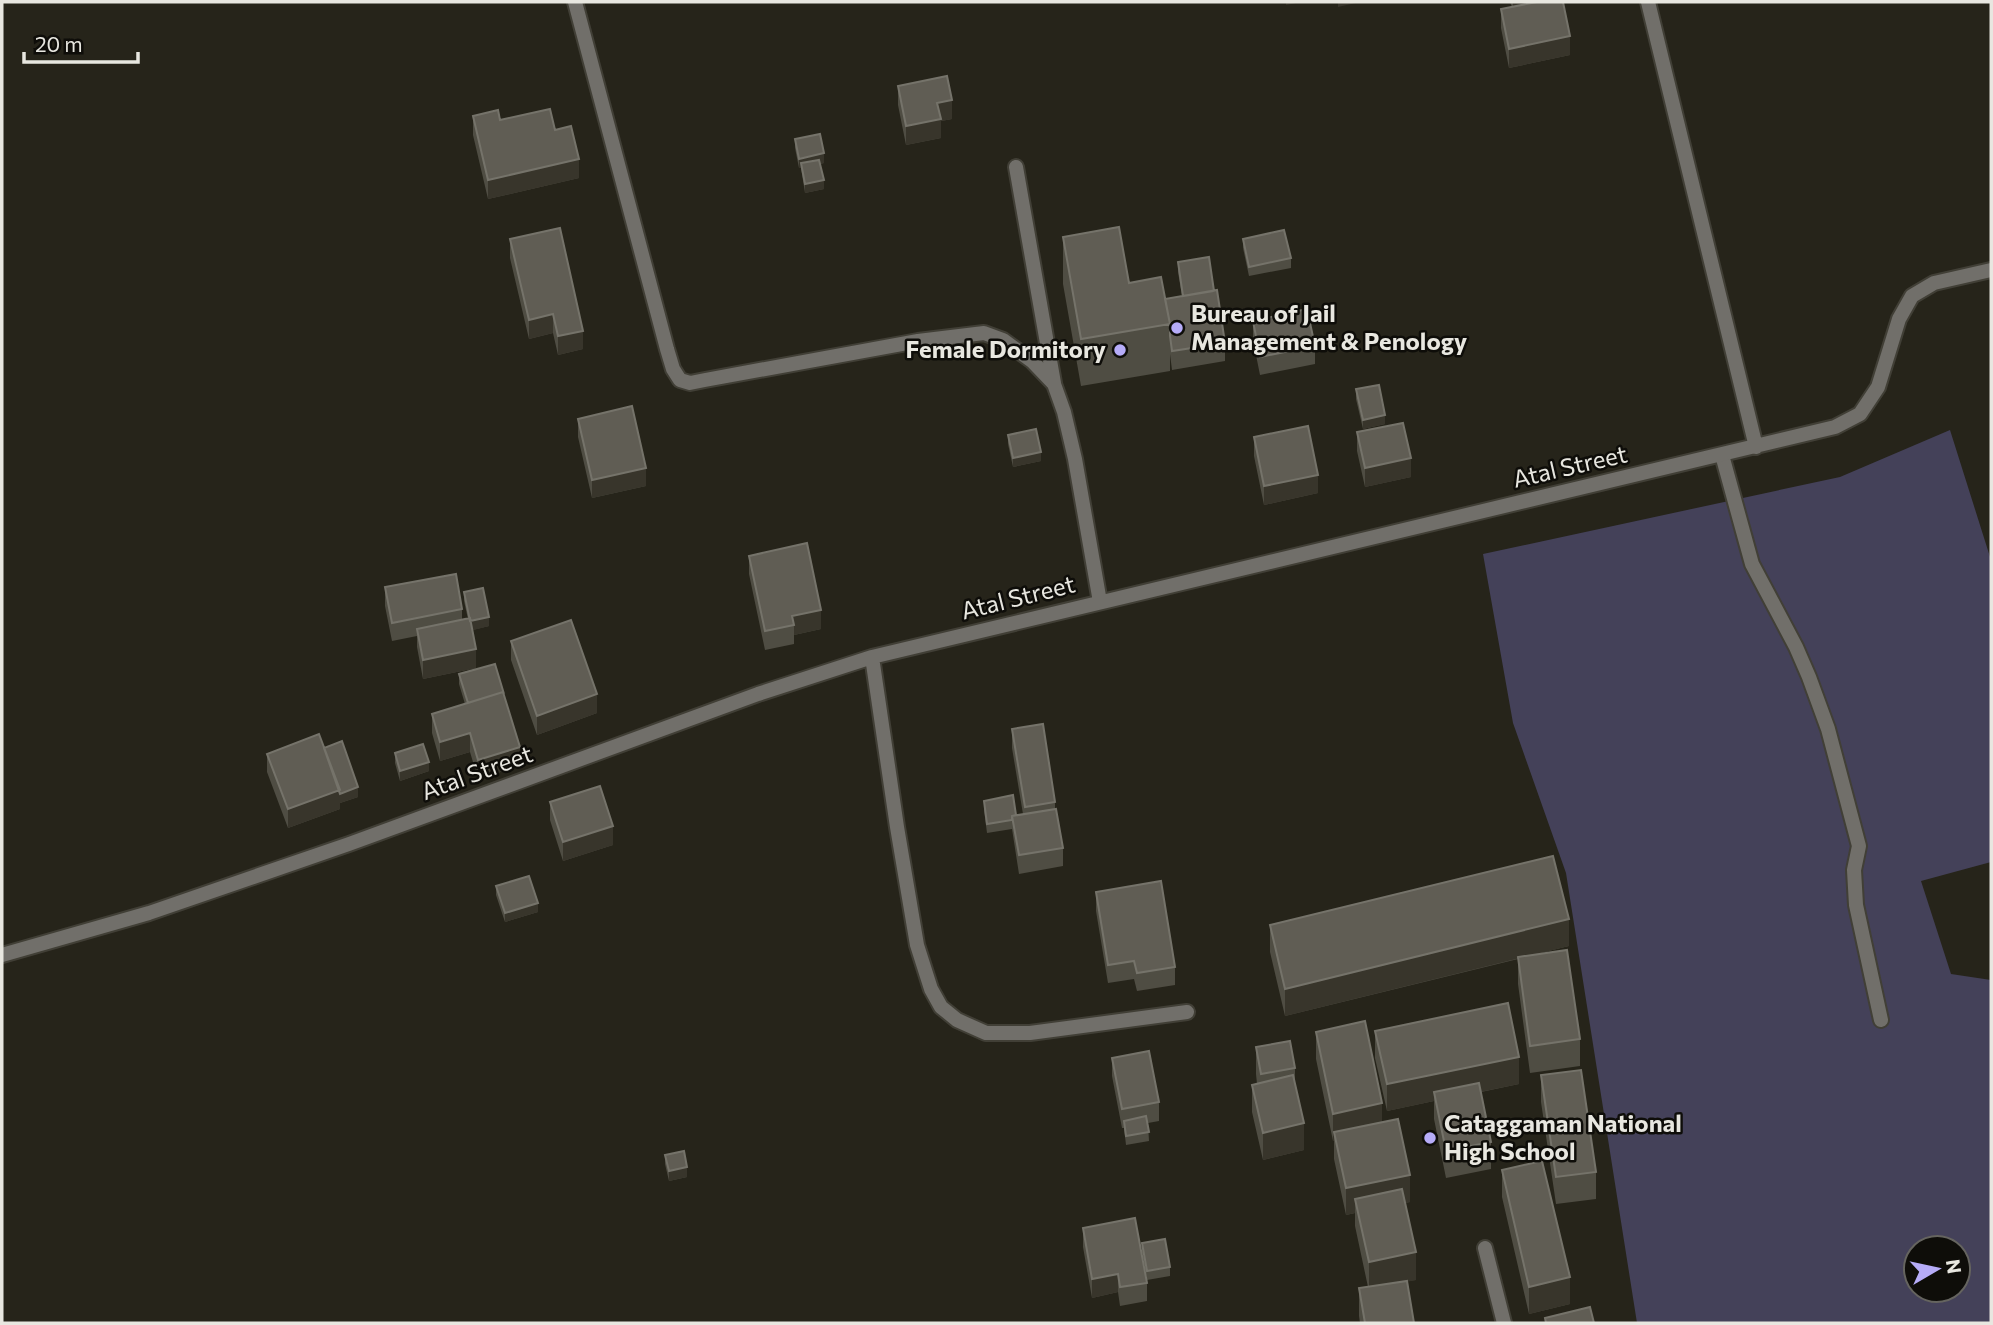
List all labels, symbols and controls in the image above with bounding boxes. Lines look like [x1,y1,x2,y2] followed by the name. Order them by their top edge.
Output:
[24,21,138,65] scale bar
[35,31,83,56] text: 20 m
[1191,298,1467,355] place label: Bureau of Jail Management & Penology
[1169,320,1185,336] marker: Bureau of Jail Management & Penology
[906,334,1106,363] place label: Female Dormitory
[1112,342,1128,358] marker: Female Dormitory
[1510,438,1630,493] street label: Atal Street
[958,568,1078,625] street label: Atal Street
[417,738,536,805] street label: Atal Street
[1444,1108,1682,1165] place label: Cataggaman National High School
[1422,1130,1438,1146] marker: Cataggaman National High School
[1902,1234,1972,1304] north arrow
[1942,1257,1967,1275] text: N

